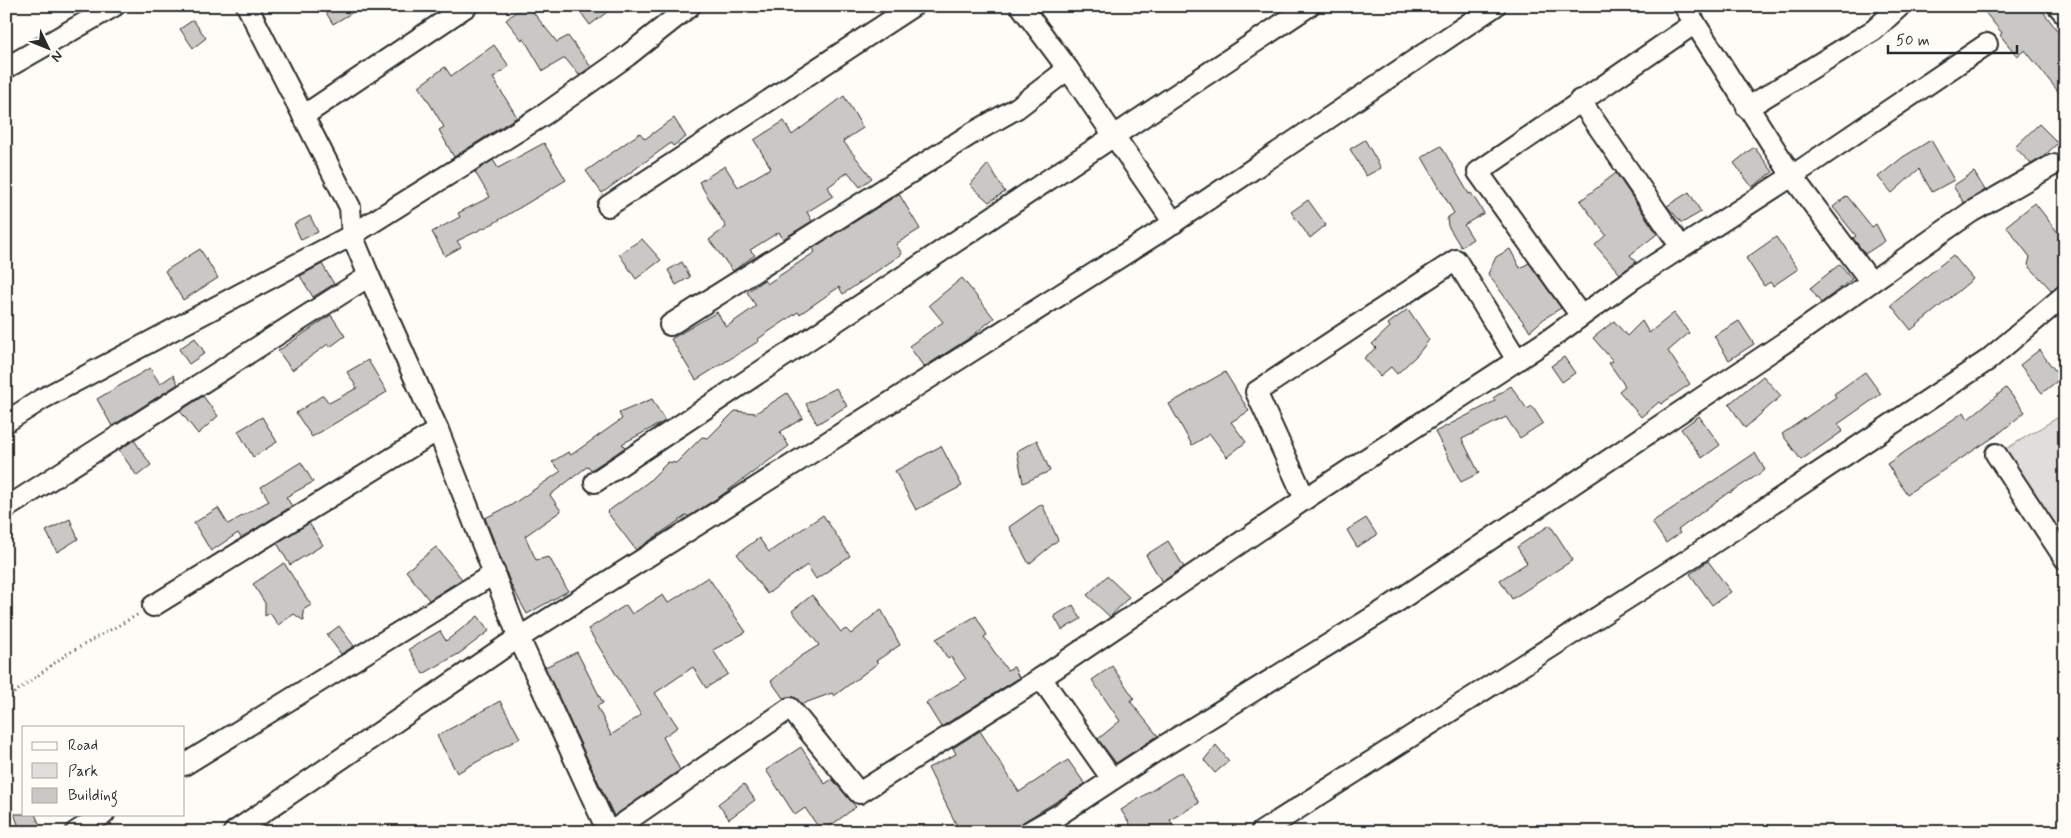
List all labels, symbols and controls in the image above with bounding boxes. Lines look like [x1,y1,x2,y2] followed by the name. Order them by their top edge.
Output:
[22,22,72,72] north arrow
[1888,22,2017,54] scale bar
[1896,31,1930,51] text: 50 m
[47,47,67,66] text: N
[22,726,185,816] legend
[68,736,98,756] text: Road
[68,762,98,782] text: Park
[68,786,118,807] text: Building

